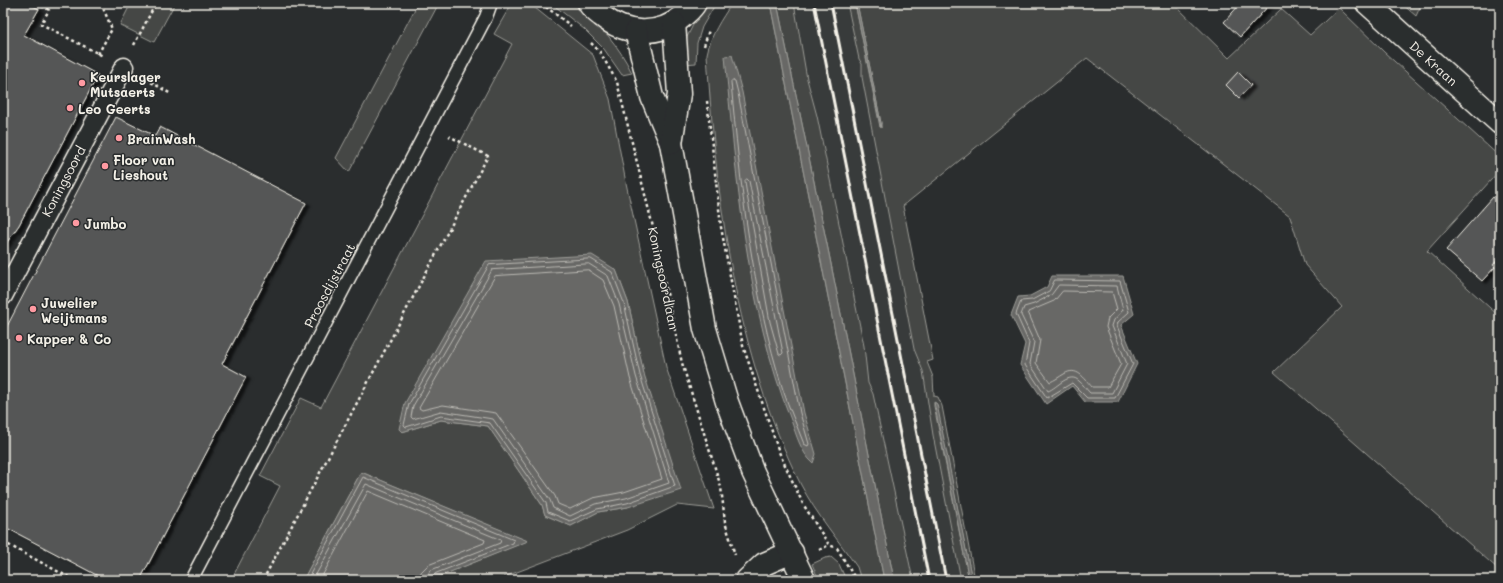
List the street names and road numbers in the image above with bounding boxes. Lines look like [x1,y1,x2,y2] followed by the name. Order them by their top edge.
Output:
[1406,37,1462,89] street label: De Kraan
[37,143,89,219] street label: Koningsoord
[645,225,683,331] street label: Koningsoordlaan
[300,240,359,330] street label: Proosdijstraat

